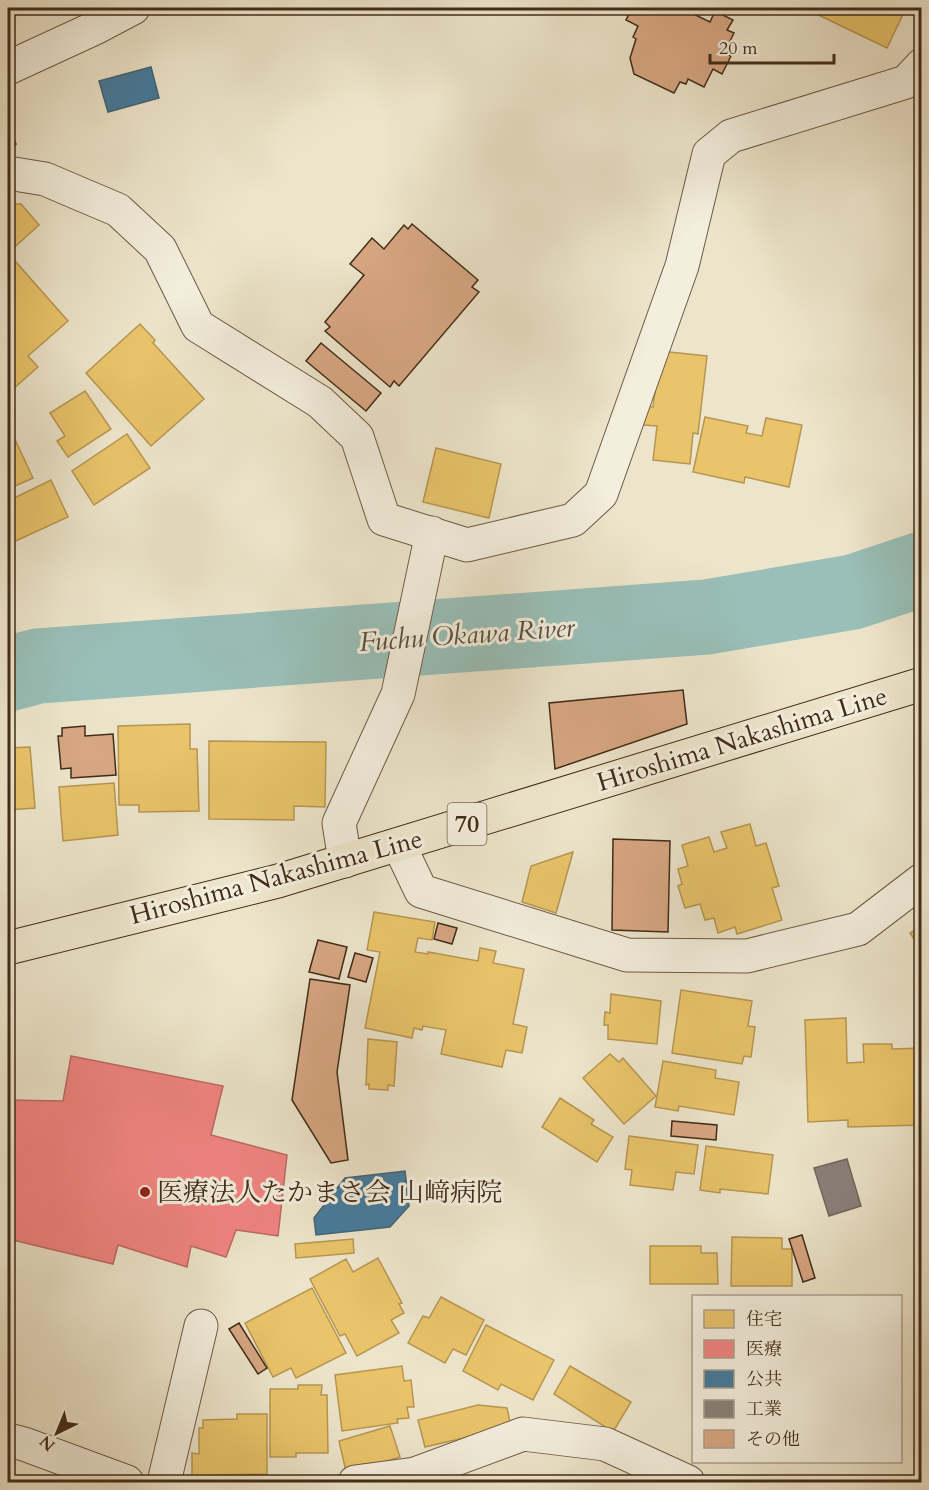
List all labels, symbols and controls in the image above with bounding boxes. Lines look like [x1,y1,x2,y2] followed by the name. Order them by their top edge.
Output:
[710,27,834,65] scale bar
[719,36,758,61] text: 20 m
[358,609,577,661] water label: Fuchu Okawa River
[593,678,891,800] street label: Hiroshima Nakashima Line
[448,803,486,845] road number: 70
[126,821,426,933] street label: Hiroshima Nakashima Line
[157,1175,502,1210] place label: 医療法人たかまさ会 山﨑病院
[138,1185,152,1199] marker: 医療法人たかまさ会 山﨑病院
[692,1295,902,1463] legend
[746,1307,782,1332] text: 住宅
[746,1337,782,1362] text: 医療
[746,1367,782,1392] text: 公共
[746,1397,782,1422] text: 工業
[27,1403,87,1463] north arrow
[746,1427,800,1452] text: その他
[35,1430,60,1456] text: N

